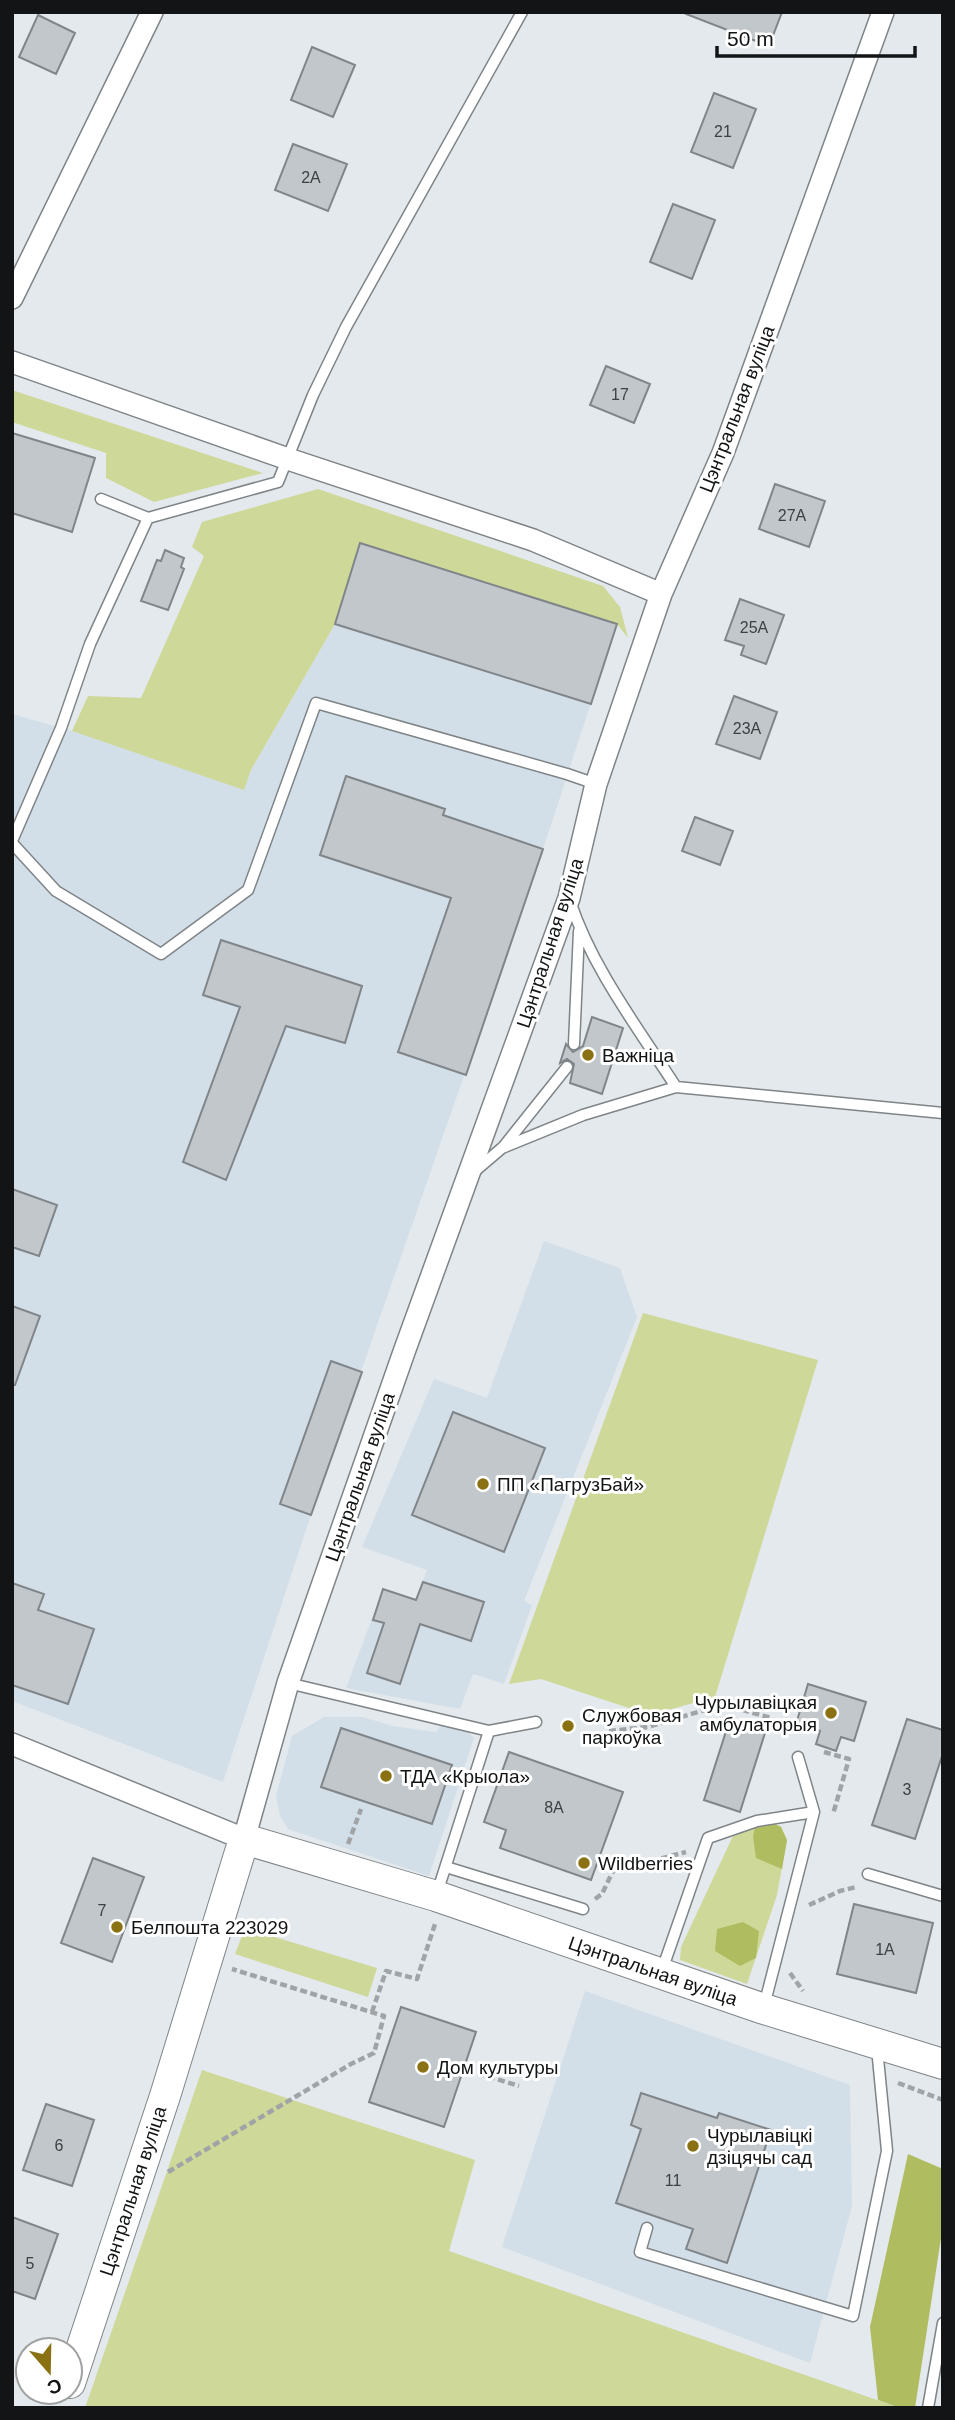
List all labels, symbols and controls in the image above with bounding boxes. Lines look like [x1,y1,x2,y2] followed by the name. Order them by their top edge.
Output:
[717,14,915,58] scale bar
[727,27,774,50] text: 50 m
[714,123,732,140] house number: 21
[301,169,321,186] house number: 2А
[695,322,779,495] street label: Цэнтральная вуліца
[611,386,629,403] house number: 17
[778,507,807,524] house number: 27А
[740,619,769,636] house number: 25А
[733,720,762,737] house number: 23А
[513,855,587,1031] street label: Цэнтральная вуліца
[602,1045,675,1066] place label: Важніца
[580,1047,596,1063] marker: Важніца
[321,1389,399,1564] street label: Цэнтральная вуліца
[497,1474,644,1495] place label: ПП «ПагрузБай»
[475,1476,491,1492] marker: ПП «ПагрузБай»
[694,1692,817,1735] place label: Чурылавіцкая амбулаторыя
[582,1705,682,1748] place label: Службовая паркоўка
[823,1705,839,1721] marker: Чурылавіцкая амбулаторыя
[560,1718,576,1734] marker: Службовая паркоўка
[400,1766,530,1787] place label: ТДА «Крыола»
[378,1768,394,1784] marker: ТДА «Крыола»
[903,1781,912,1798] house number: 3
[544,1799,564,1816] house number: 8А
[598,1853,693,1874] place label: Wildberries
[576,1855,592,1871] marker: Wildberries
[98,1902,107,1919] house number: 7
[131,1917,288,1938] place label: Белпошта 223029
[109,1919,125,1935] marker: Белпошта 223029
[566,1932,741,2010] street label: Цэнтральная вуліца
[875,1941,895,1958] house number: 1А
[437,2057,559,2078] place label: Дом культуры
[415,2059,431,2075] marker: Дом культуры
[96,2103,170,2279] street label: Цэнтральная вуліца
[707,2125,813,2168] place label: Чурылавіцкі дзіцячы сад
[55,2137,64,2154] house number: 6
[685,2138,701,2154] marker: Чурылавіцкі дзіцячы сад
[665,2172,681,2189] house number: 11
[26,2255,35,2272] house number: 5
[14,2336,84,2406] north arrow
[44,2374,65,2399] text: С

